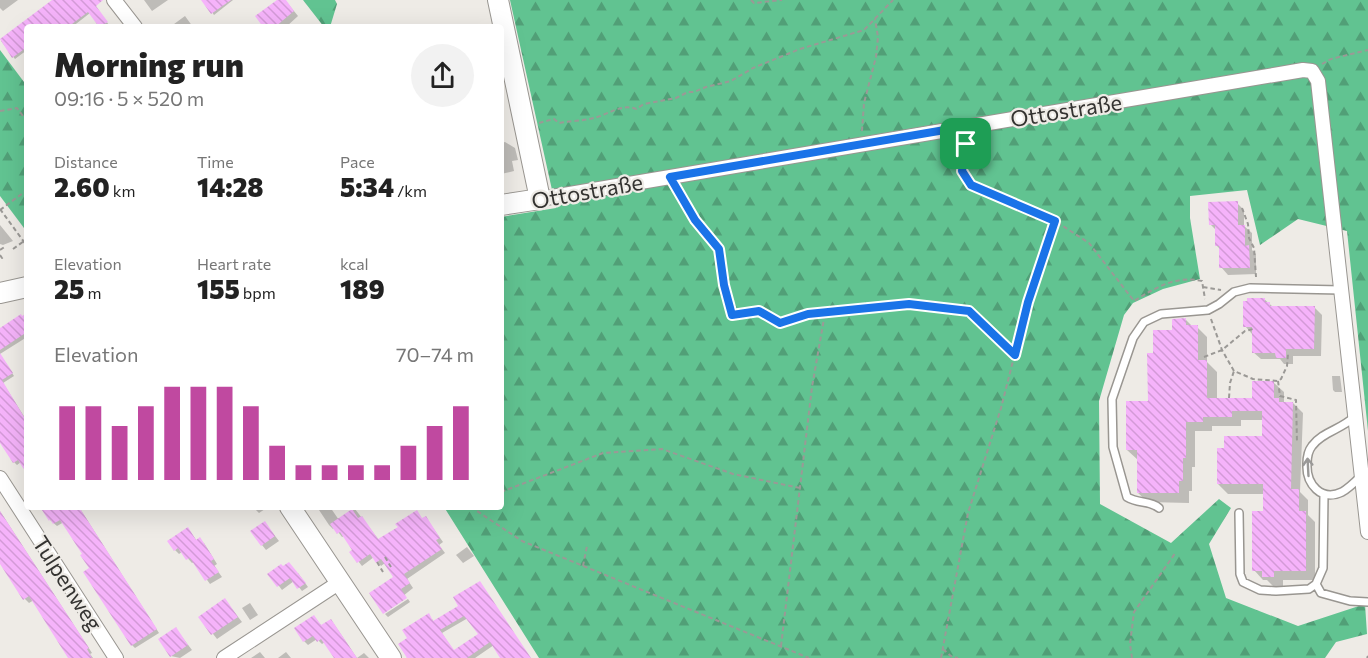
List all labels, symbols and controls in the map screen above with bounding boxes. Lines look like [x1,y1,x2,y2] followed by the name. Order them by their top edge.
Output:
[54,43,244,84] text: Morning run
[411,44,474,107] button: share
[54,86,204,110] text: 09:16 · 5 × 520 m
[1008,88,1124,132] street label: Ottostraße
[940,118,991,169] pin
[949,127,982,160] icon: arrive
[54,152,118,171] text: Distance
[197,152,234,171] text: Time
[340,152,375,171] text: Pace
[529,168,645,214] street label: Ottostraße
[54,171,110,202] text: 2.60
[197,171,264,202] text: 14:28
[340,171,394,202] text: 5:34
[110,181,135,200] text: km
[394,181,427,200] text: /km
[54,254,122,273] text: Elevation
[197,254,271,273] text: Heart rate
[340,254,369,273] text: kcal
[54,273,84,304] text: 25
[197,273,240,304] text: 155
[340,273,385,304] text: 189
[84,283,101,302] text: m
[240,283,276,302] text: bpm
[54,342,139,366] text: Elevation
[396,342,474,366] text: 70–74 m
[1303,458,1314,478] one-way arrow
[27,530,109,636] street label: Tulpenweg

